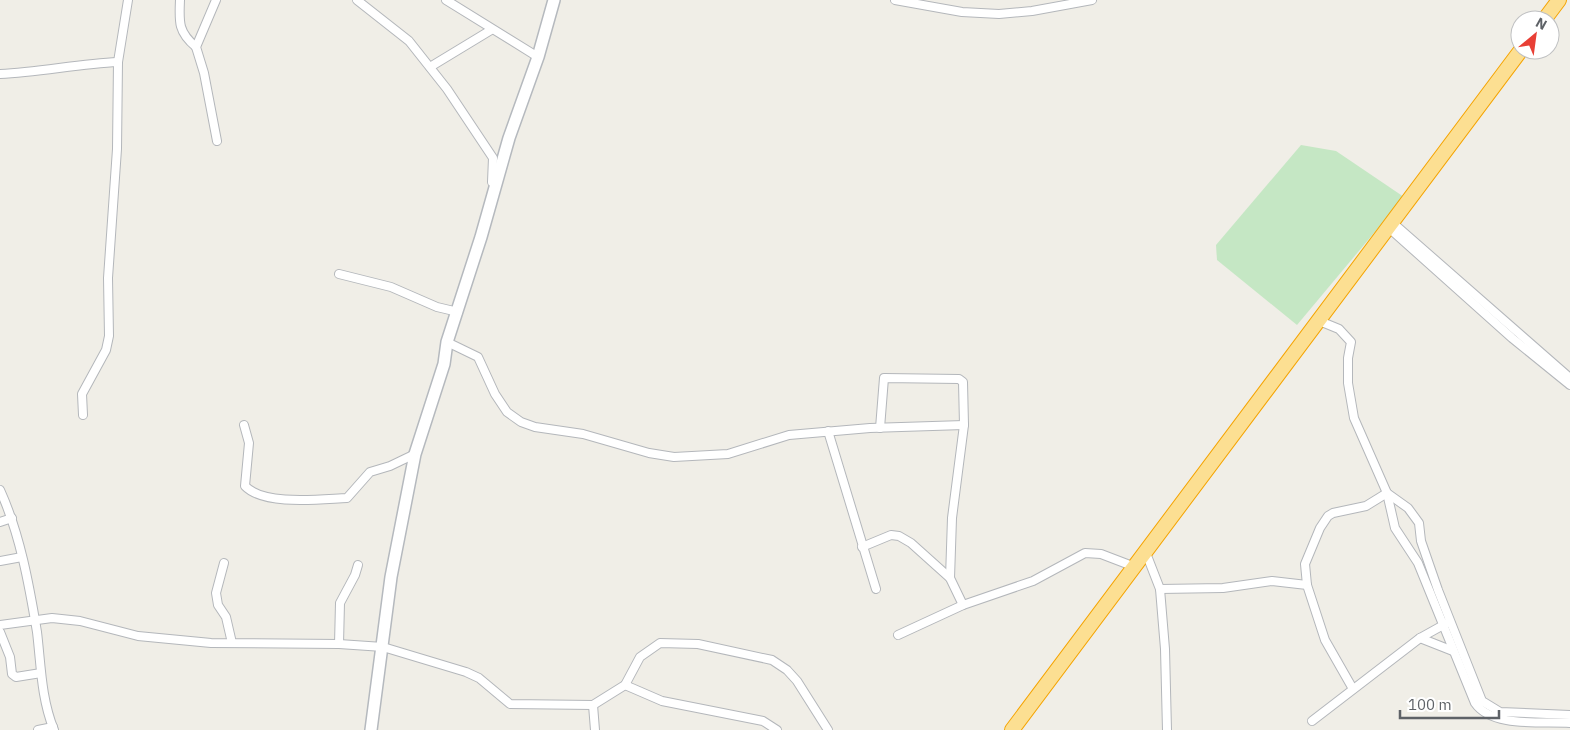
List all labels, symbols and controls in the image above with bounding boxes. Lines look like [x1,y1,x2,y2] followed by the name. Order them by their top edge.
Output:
[1510,10,1560,60] north arrow
[1533,13,1550,34] text: N
[1400,688,1499,720] scale bar
[1408,695,1452,714] text: 100 m

